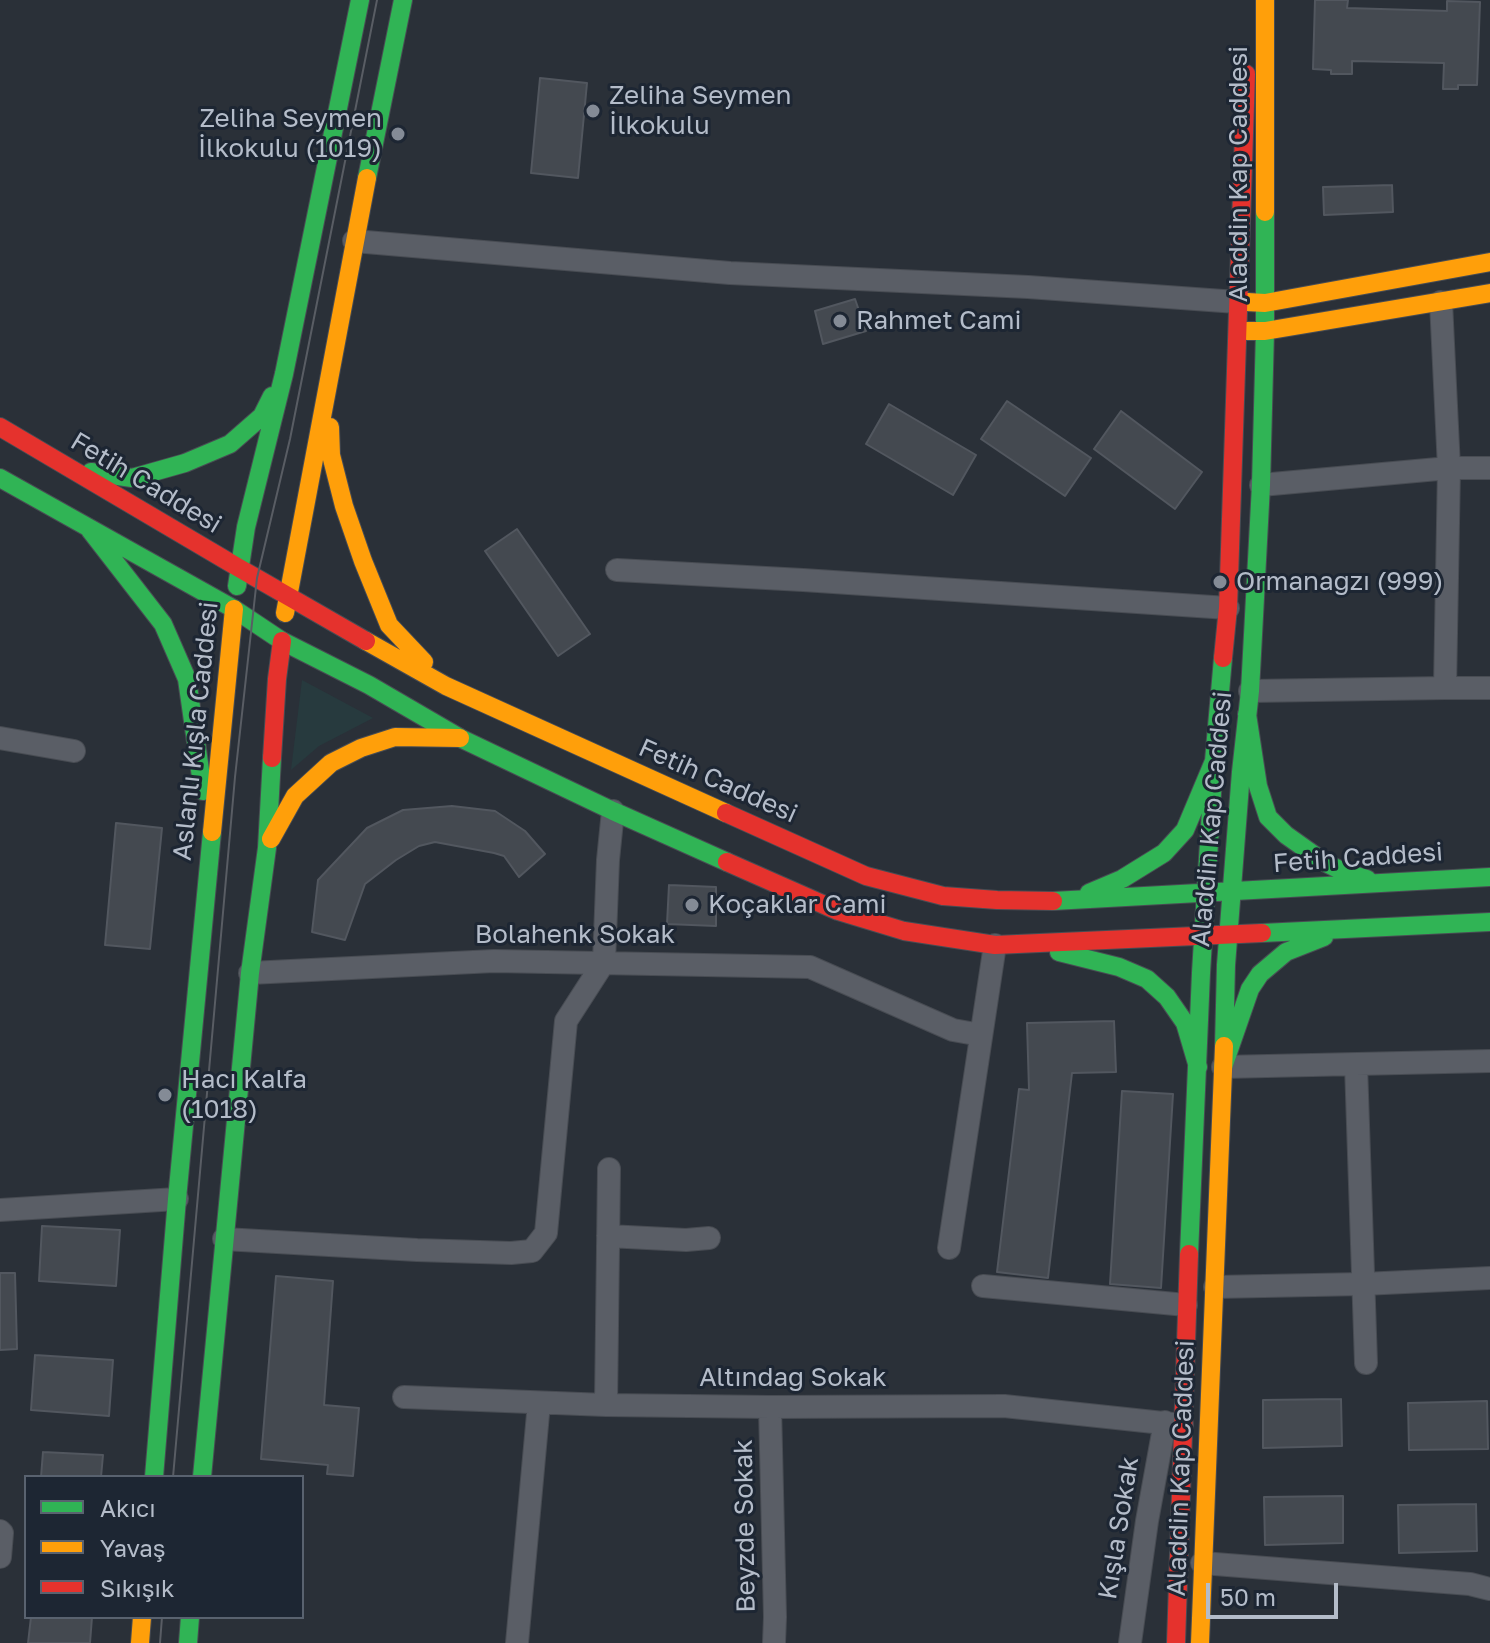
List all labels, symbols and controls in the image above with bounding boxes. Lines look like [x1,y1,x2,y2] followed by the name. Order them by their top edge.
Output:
[1223,46,1255,302] street label: Aladdin Kap Caddesi
[609,80,791,142] place label: Zeliha Seymen İlkokulu
[584,102,602,120] marker: Zeliha Seymen İlkokulu
[198,103,382,164] place label: Zeliha Seymen İlkokulu (1019)
[389,125,407,143] marker: Zeliha Seymen İlkokulu (1019)
[856,305,1021,337] place label: Rahmet Cami
[831,312,849,330] marker: Rahmet Cami
[65,426,227,540] street label: Fetih Caddesi
[1236,566,1443,598] place label: Ormanağzı (999)
[1211,573,1229,591] marker: Ormanağzı (999)
[167,600,225,862] street label: Aslanlı Kışla Caddesi
[1185,690,1239,948] street label: Aladdin Kap Caddesi
[634,732,802,830] street label: Fetih Caddesi
[1272,836,1444,880] street label: Fetih Caddesi
[708,889,887,921] place label: Koçaklar Cami
[683,896,701,914] marker: Koçaklar Cami
[475,919,675,951] street label: Bolahenk Sokak
[181,1064,307,1126] place label: Hacı Kalfa (1018)
[156,1086,174,1104] marker: Hacı Kalfa (1018)
[1161,1339,1201,1597] street label: Aladdin Kap Caddesi
[699,1362,887,1394] street label: Altındağ Sokak
[728,1439,762,1613] street label: Beyzde Sokak
[1092,1454,1146,1602] street label: Kışla Sokak
[24,1475,304,1619] legend
[100,1493,156,1522] text: Akıcı
[100,1533,166,1562] text: Yavaş
[1210,1567,1342,1617] scale bar
[100,1573,175,1602] text: Sıkışık
[1220,1582,1276,1611] text: 50 m

